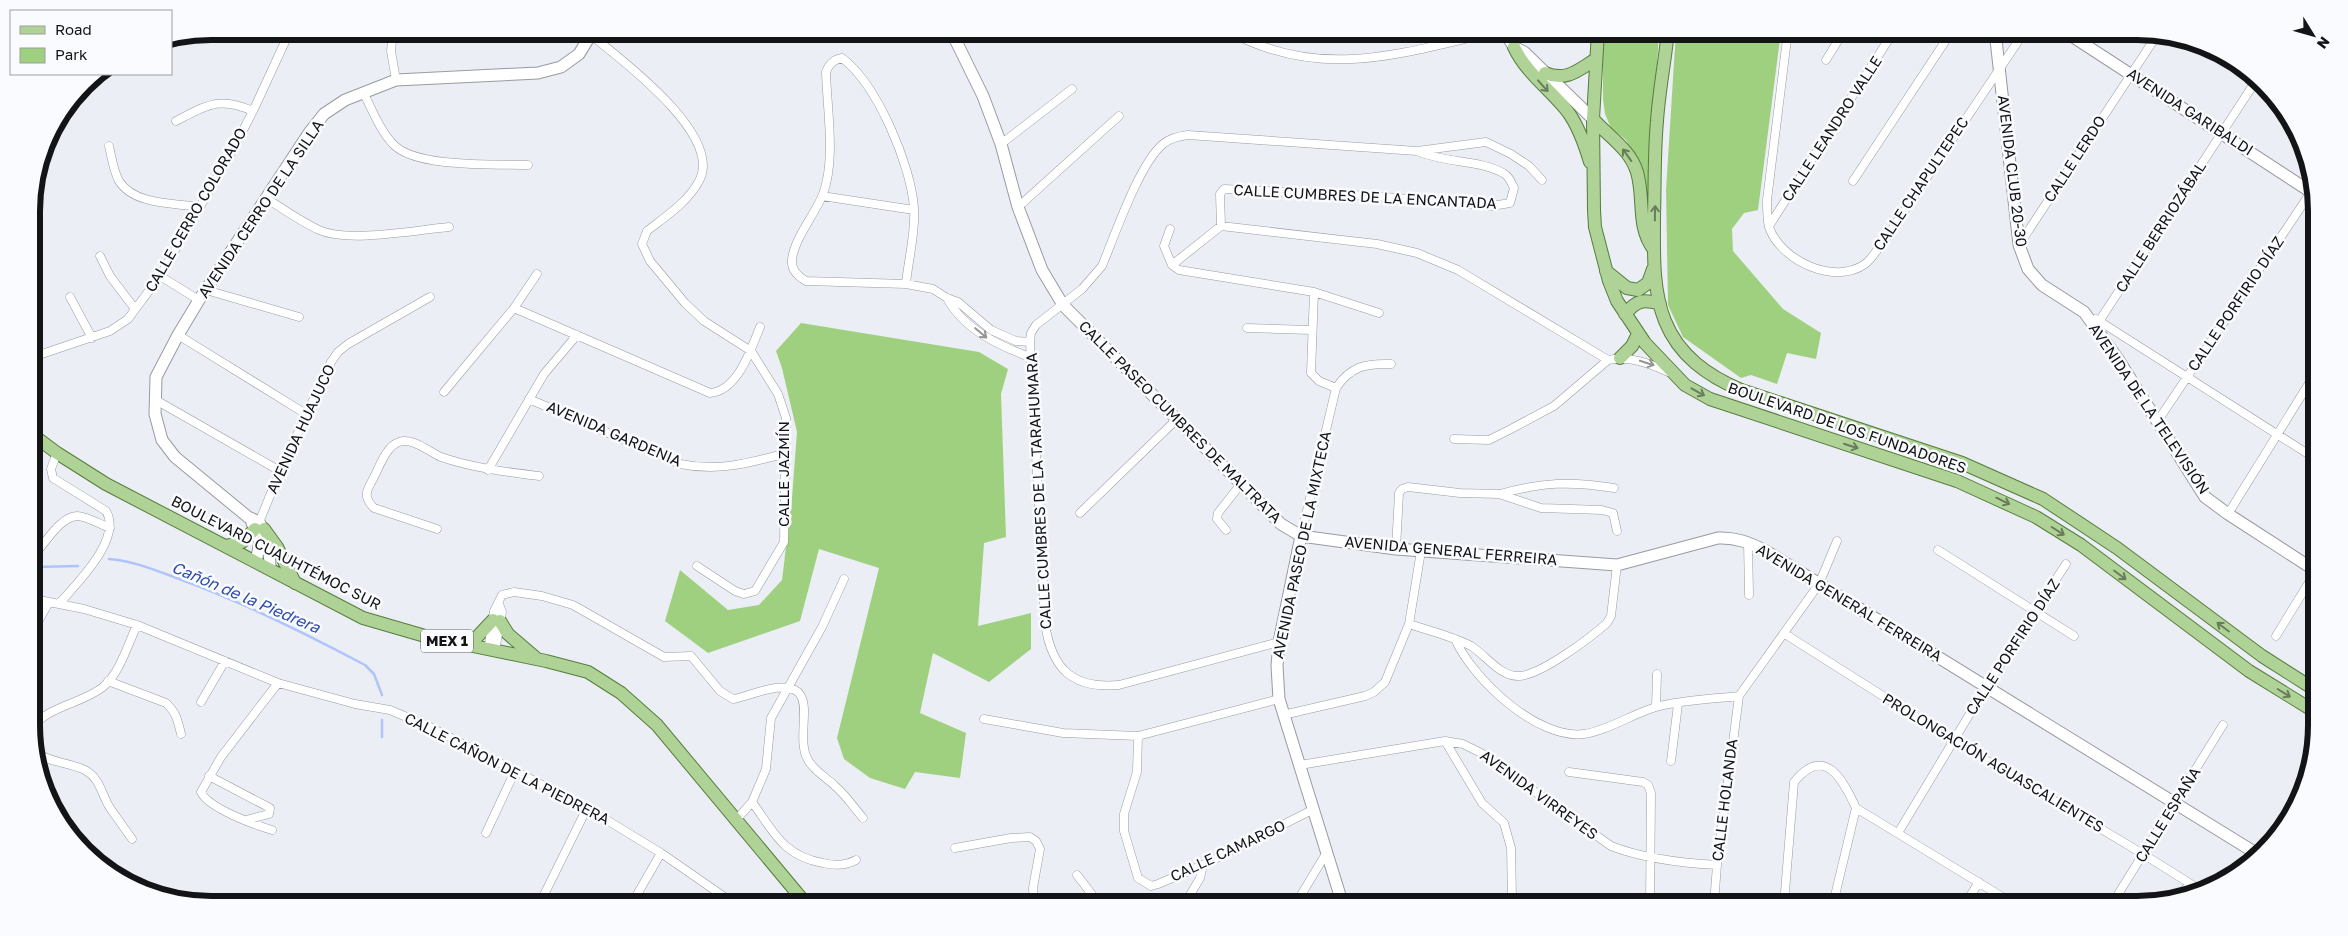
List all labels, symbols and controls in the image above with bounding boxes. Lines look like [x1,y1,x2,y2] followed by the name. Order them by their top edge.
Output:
[10,10,172,75] legend
[2288,10,2338,60] north arrow
[55,20,92,38] text: Road
[2314,34,2334,52] text: N
[55,45,88,63] text: Park
[1777,52,1885,204] street label: CALLE LEANDRO VALLE
[2124,64,2257,159] street label: AVENIDA GARIBALDI
[1537,79,1549,92] one-way arrow
[1995,94,2031,248] street label: AVENIDA CLUB 20-30
[2040,112,2109,205] street label: CALLE LERDO
[1869,113,1972,254] street label: CALLE CHAPULTEPEC
[194,116,327,301] street label: AVENIDA CERRO DE LA SILLA
[141,124,250,295] street label: CALLE CERRO COLORADO
[1622,148,1633,162] one-way arrow
[2111,157,2210,295] street label: CALLE BERRIOZÁBAL
[1233,180,1497,212] street label: CALLE CUMBRES DE LA ENCANTADA
[1650,205,1659,221] one-way arrow
[2183,233,2287,374] street label: CALLE PORFIRIO DÍAZ
[1076,316,1286,526] street label: CALLE PASEO CUMBRES DE MALTRATA
[2086,320,2214,497] street label: AVENIDA DE LA TELEVISIÓN
[974,327,987,338] one-way arrow
[1022,352,1054,630] street label: CALLE CUMBRES DE LA TARAHUMARA
[1638,359,1654,368] one-way arrow
[262,361,338,496] street label: AVENIDA HUAJUCO
[1726,378,1969,476] street label: BOULEVARD DE LOS FUNDADORES
[1690,387,1705,397] one-way arrow
[544,397,684,470] street label: AVENIDA GARDENIA
[774,421,792,527] street label: CALLE JAZMÍN
[1268,429,1334,660] street label: AVENIDA PASEO DE LA MIXTECA
[1842,442,1858,452] one-way arrow
[169,491,384,613] street label: BOULEVARD CUAUHTÉMOC SUR
[1995,497,2010,507] one-way arrow
[2051,527,2065,537] one-way arrow
[1344,532,1558,568] street label: AVENIDA GENERAL FERREIRA
[1753,539,1946,665] street label: AVENIDA GENERAL FERREIRA
[169,557,324,638] water label: Cañón de la Piedrera
[2113,569,2126,580] one-way arrow
[1961,575,2063,718] street label: CALLE PORFIRIO DÍAZ
[2216,622,2230,632] one-way arrow
[421,630,473,652] road number: MEX 1
[2276,688,2290,698] one-way arrow
[1880,689,2107,836] street label: PROLONGACIÓN AGUASCALIENTES
[402,708,613,828] street label: CALLE CAÑON DE LA PIEDRERA
[1708,738,1740,862] street label: CALLE HOLANDA
[1477,746,1602,843] street label: AVENIDA VIRREYES
[2131,764,2204,865] street label: CALLE ESPAÑA
[1167,816,1288,885] street label: CALLE CAMARGO

